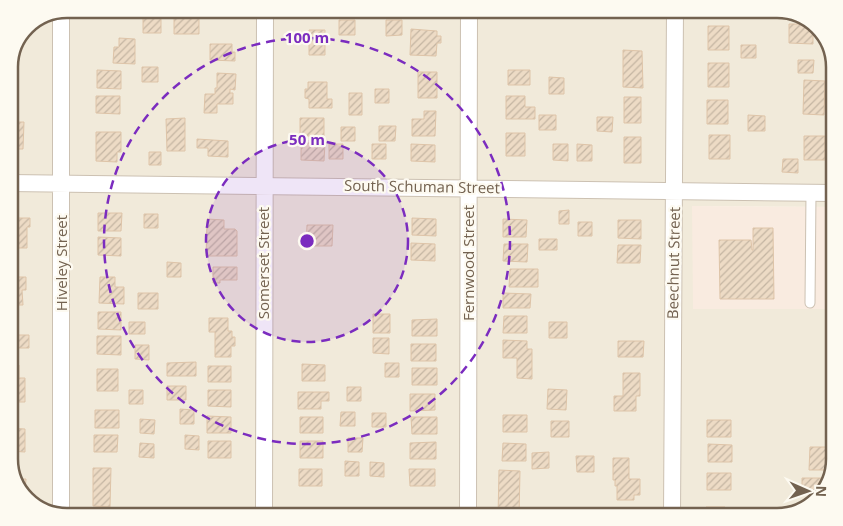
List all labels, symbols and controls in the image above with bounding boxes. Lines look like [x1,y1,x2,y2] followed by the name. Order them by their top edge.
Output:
[285,27,329,47] text: 100 m
[289,129,325,149] text: 50 m
[344,175,500,197] street label: South Schuman Street
[458,205,478,321] street label: Fernwood Street
[253,207,273,319] street label: Somerset Street
[662,207,684,319] street label: Beechnut Street
[51,215,71,311] street label: Hiveley Street
[298,232,316,250] centre of rings
[783,466,833,516] north arrow
[812,485,831,497] text: N

